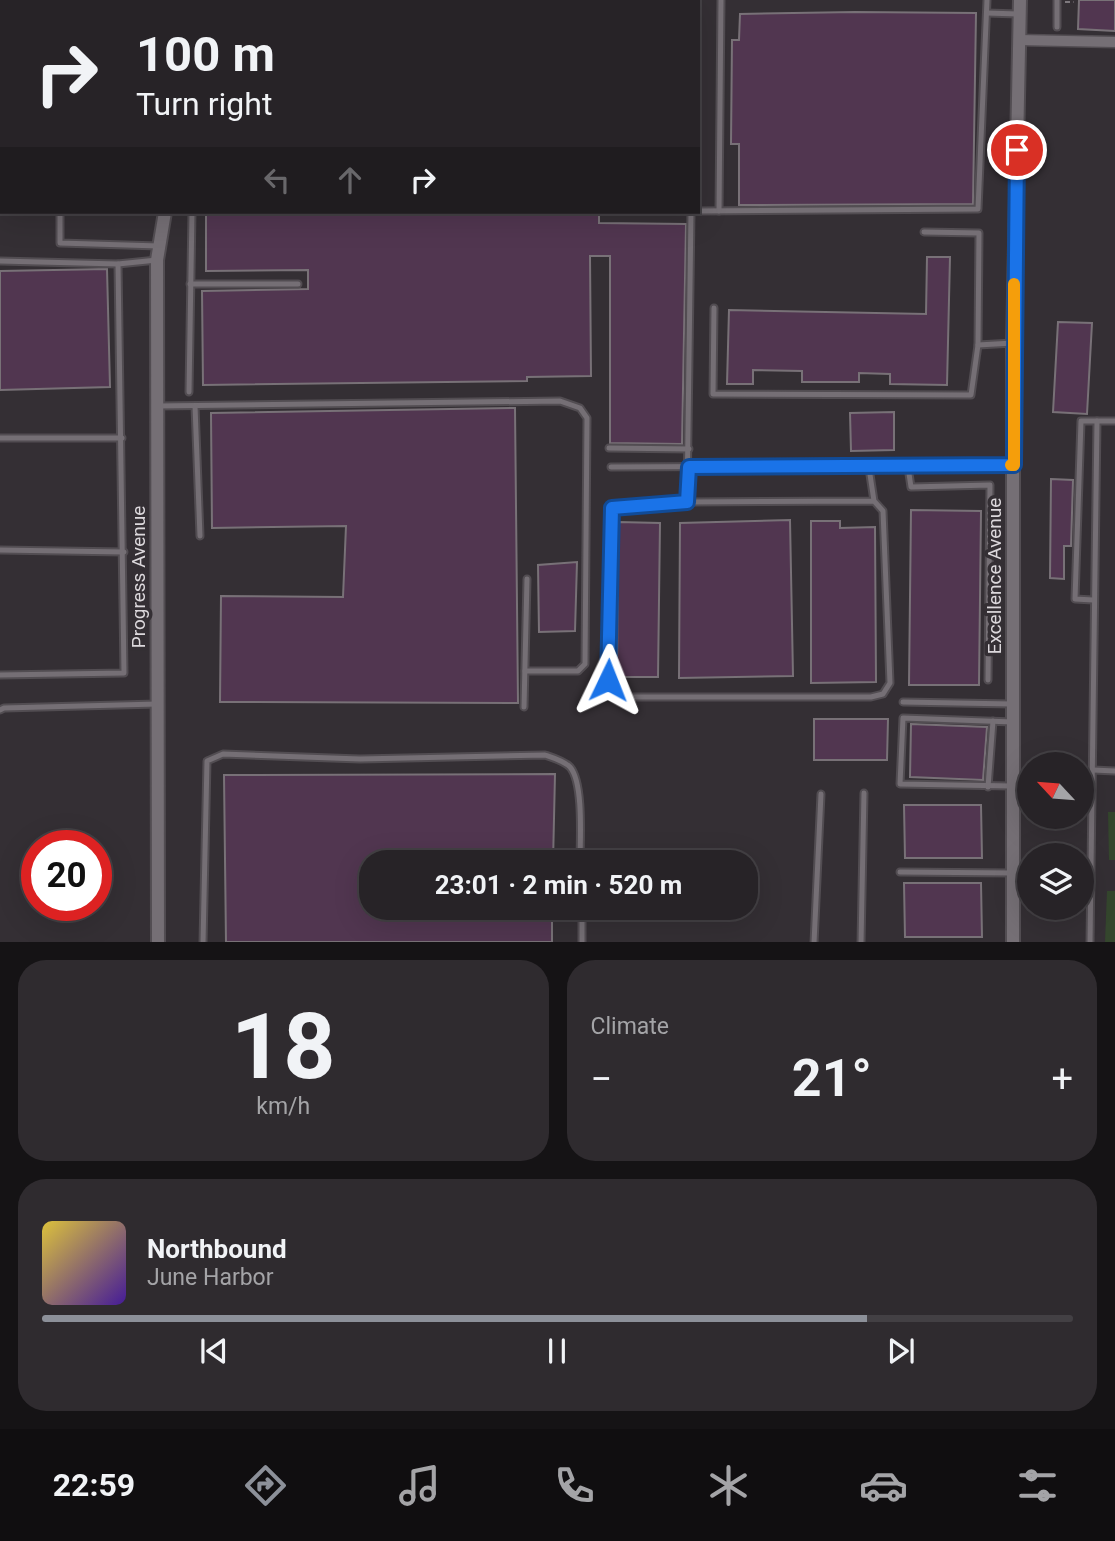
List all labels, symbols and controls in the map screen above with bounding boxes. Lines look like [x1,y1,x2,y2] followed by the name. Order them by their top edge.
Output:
[136,26,275,83] text: 100 m
[21,28,112,119] icon: right
[136,85,272,123] text: Turn right
[987,120,1047,180] pin
[998,131,1036,169] icon: arrive
[258,161,296,199] icon: left
[331,161,369,199] icon: ahead
[404,161,442,199] icon: right
[983,498,1006,654] street label: Excellence Avenue
[127,506,150,648] street label: Progress Avenue
[571,643,645,717] position arrow
[1017,752,1094,830] north arrow
[1017,752,1094,920] map controls
[21,830,112,921] speed limit sign: 20
[1017,843,1094,920] button: layers
[435,870,682,900] text: 23:01 · 2 min · 520 m
[231,994,335,1100] text: 18
[591,1013,669,1040] text: Climate
[792,1048,872,1109] text: 21°
[591,1057,612,1101] text: −
[1051,1057,1073,1101] text: +
[256,1093,310,1120] text: km/h
[147,1234,287,1264] text: Northbound
[147,1264,274,1291] text: June Harbor
[195,1332,233,1370] icon: previous
[538,1332,576,1370] icon: pause
[882,1332,920,1370] icon: next
[241,1461,290,1510] icon: directions
[395,1461,444,1510] icon: music
[550,1461,599,1510] icon: phone
[704,1461,753,1510] icon: climate
[859,1461,908,1510] icon: car
[1013,1461,1062,1510] icon: filters
[53,1466,135,1504] text: 22:59

